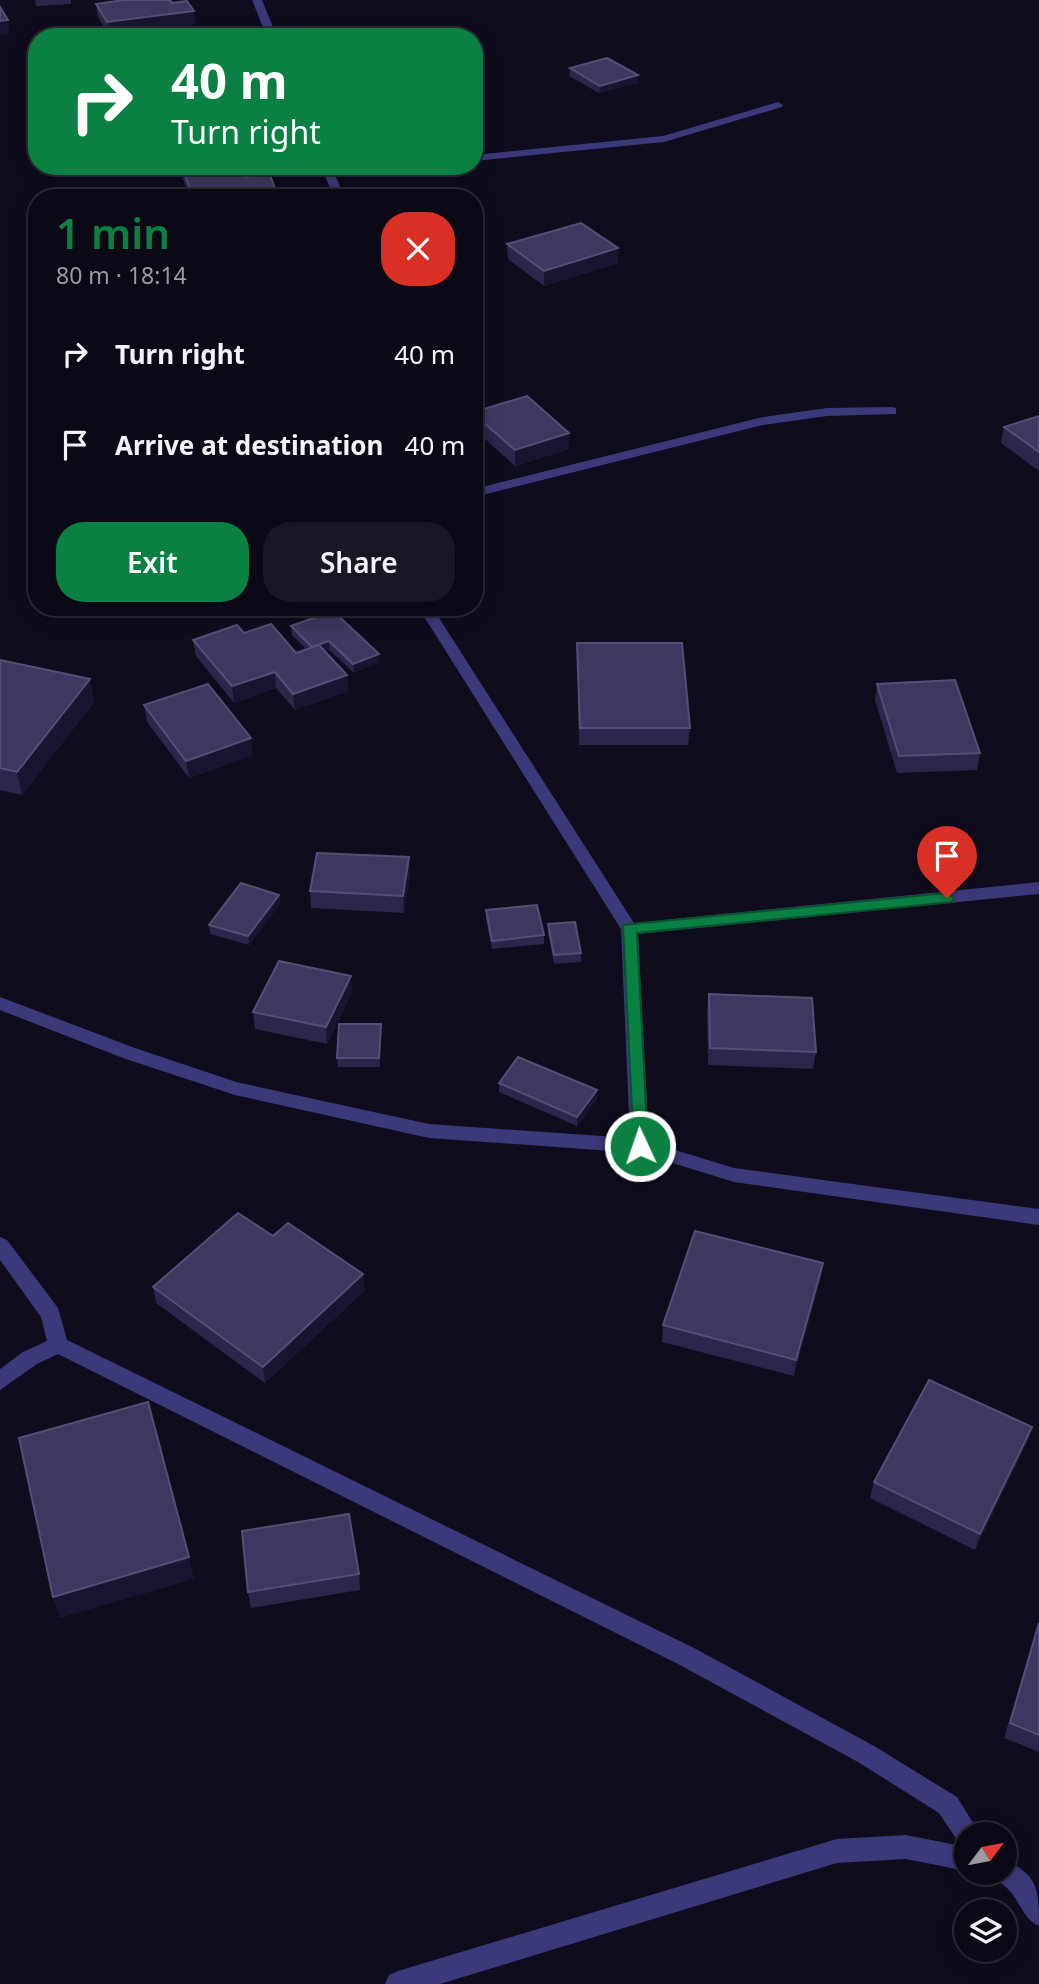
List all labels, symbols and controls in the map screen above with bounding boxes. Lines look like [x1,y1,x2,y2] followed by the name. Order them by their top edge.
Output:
[171,47,288,113] text: 40 m
[56,56,147,147] icon: right
[171,110,321,153] text: Turn right
[56,204,170,261] text: 1 min
[381,212,455,286] button: close
[56,259,187,291] text: 80 m · 18:14
[56,335,94,373] icon: right
[115,336,245,372] text: Turn right
[394,336,455,372] text: 40 m
[56,426,94,464] icon: arrive
[115,427,384,463] text: Arrive at destination
[405,427,465,463] text: 40 m
[56,522,249,602] button: Exit
[263,522,455,602] button: Share
[917,826,977,898] pin
[928,837,966,875] icon: arrive
[603,1109,677,1183] position arrow
[954,1822,1017,1885] north arrow
[954,1822,1017,1962] map controls
[954,1899,1017,1962] button: layers

